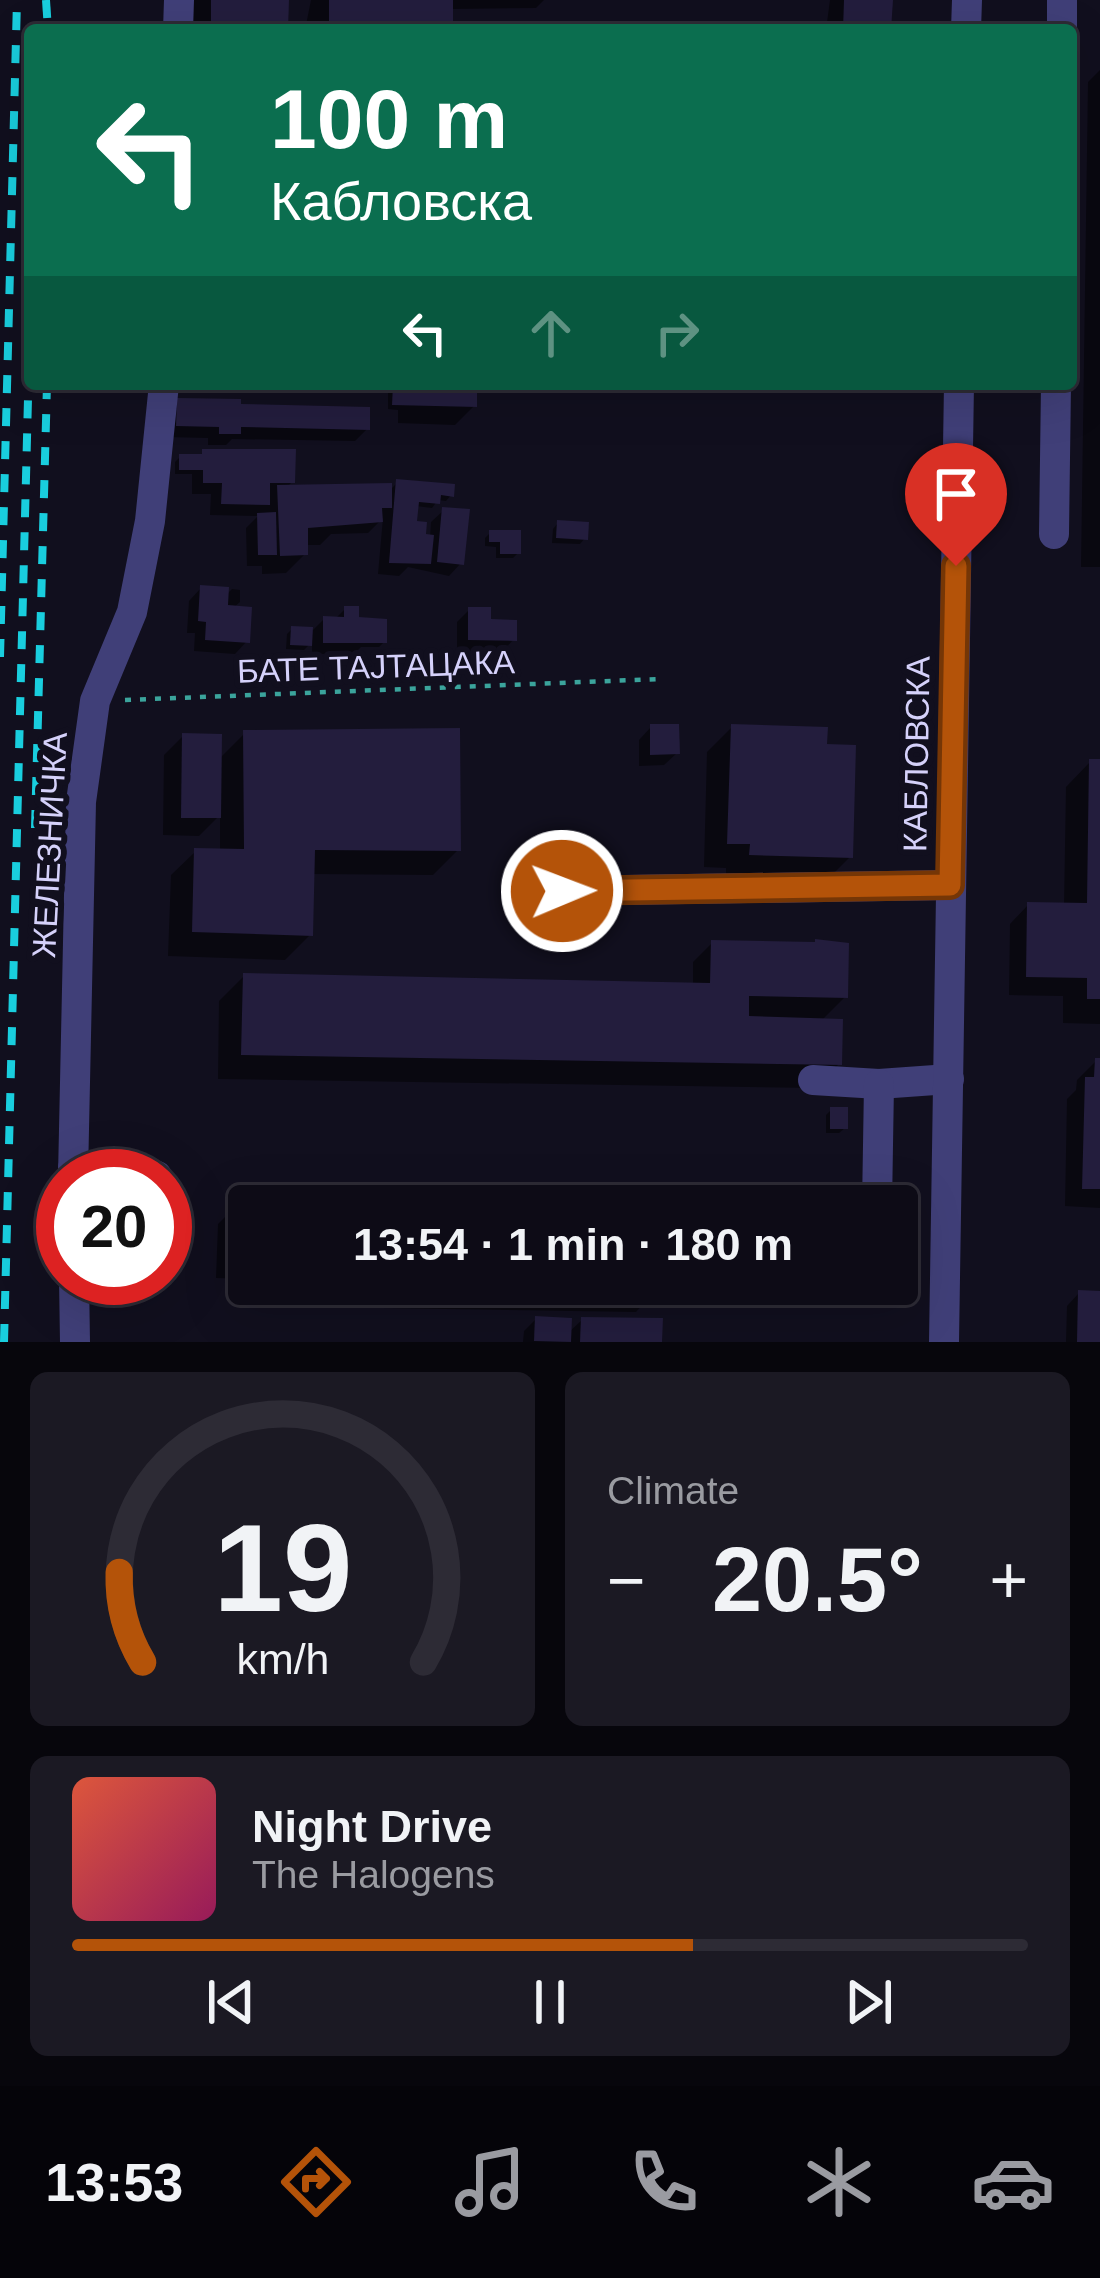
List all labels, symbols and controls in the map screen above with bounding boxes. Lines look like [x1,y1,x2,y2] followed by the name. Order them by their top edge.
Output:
[72,72,228,228] icon: left
[270,72,508,166] text: 100 m
[270,171,532,231] text: Кабловска
[392,300,458,366] icon: left
[518,300,584,366] icon: ahead
[644,300,710,366] icon: right
[905,443,1007,566] pin
[923,461,989,527] icon: arrive
[236,643,516,690] street label: БАТЕ ТАЈТАЦАКА
[896,656,937,852] street label: КАБЛОВСКА
[25,731,74,959] street label: ЖЕЛЕЗНИЧКА
[499,828,625,954] position arrow
[36,1149,192,1305] speed limit sign: 20
[353,1219,793,1270] text: 13:54 · 1 min · 180 m
[607,1469,739,1512] text: Climate
[213,1498,352,1637] text: 19
[712,1530,923,1630] text: 20.5°
[607,1543,646,1617] text: −
[989,1543,1028,1617] text: +
[236,1635,329,1683] text: km/h
[252,1801,492,1852] text: Night Drive
[252,1853,495,1896] text: The Halogens
[198,1969,264,2035] icon: previous
[517,1969,583,2035] icon: pause
[836,1969,902,2035] icon: next
[274,2140,358,2224] icon: directions
[448,2140,532,2224] icon: music
[622,2140,706,2224] icon: phone
[797,2140,881,2224] icon: climate
[971,2140,1055,2224] icon: car
[45,2152,183,2212] text: 13:53

